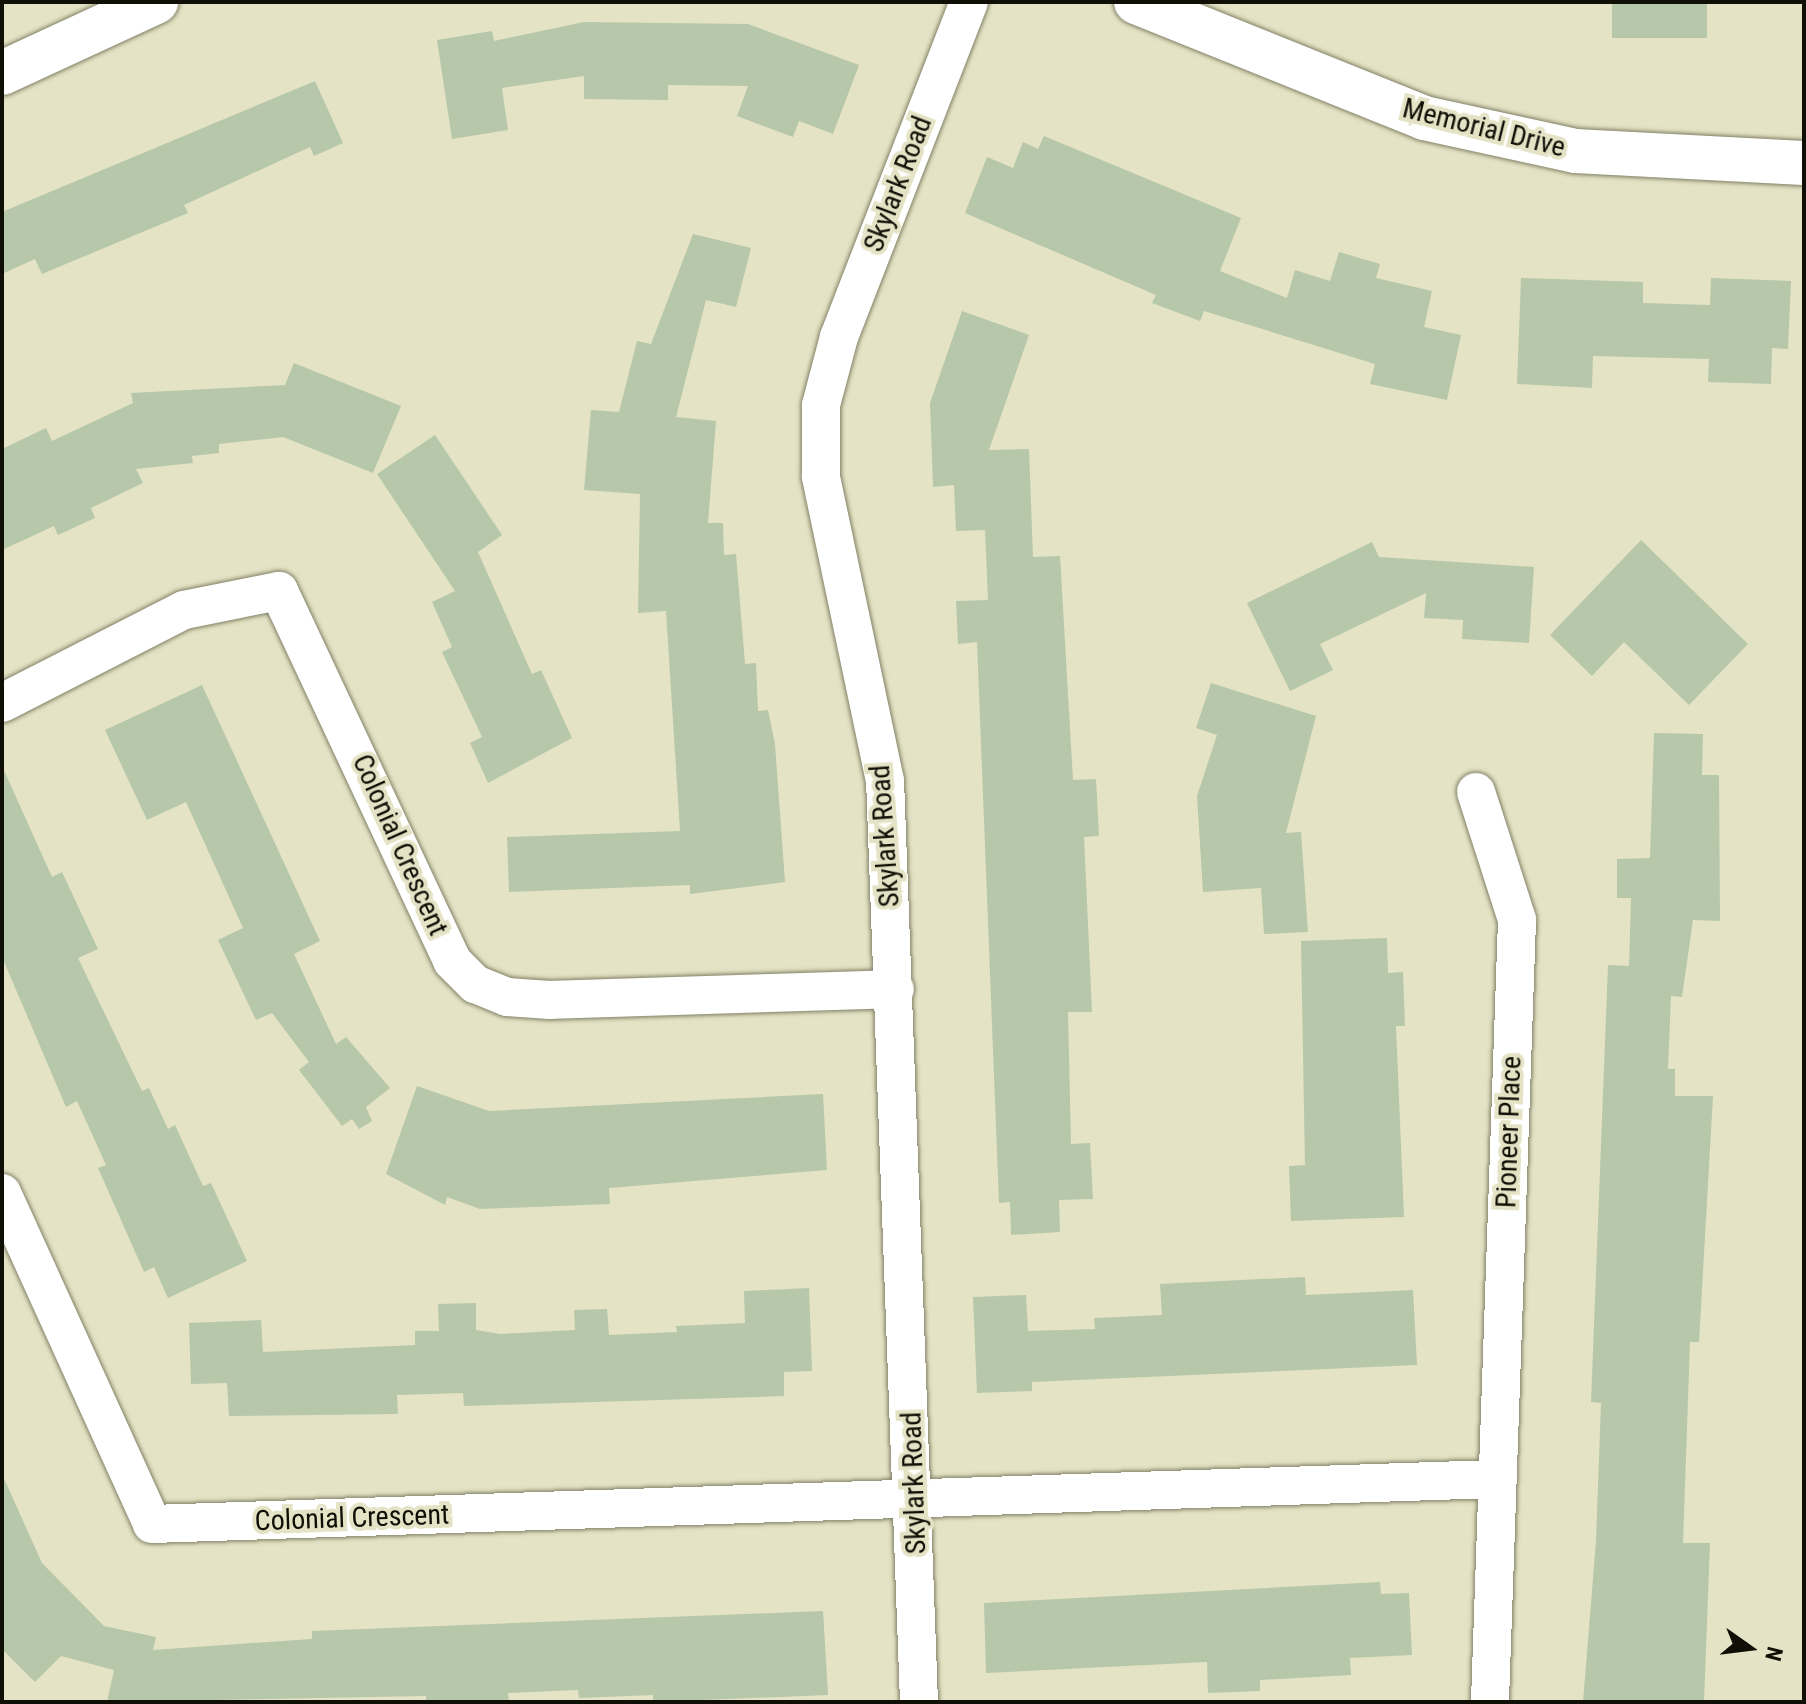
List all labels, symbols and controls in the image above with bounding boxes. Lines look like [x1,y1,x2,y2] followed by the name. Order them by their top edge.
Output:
[1399,92,1569,164] street label: Memorial Drive
[857,111,939,257] street label: Skylark Road
[345,749,455,941] street label: Colonial Crescent
[863,764,907,908] street label: Skylark Road
[1490,1055,1528,1209] street label: Pioneer Place
[895,1411,933,1555] street label: Skylark Road
[254,1498,450,1538] street label: Colonial Crescent
[1710,1608,1790,1688] north arrow
[1760,1644,1788,1663] text: N

